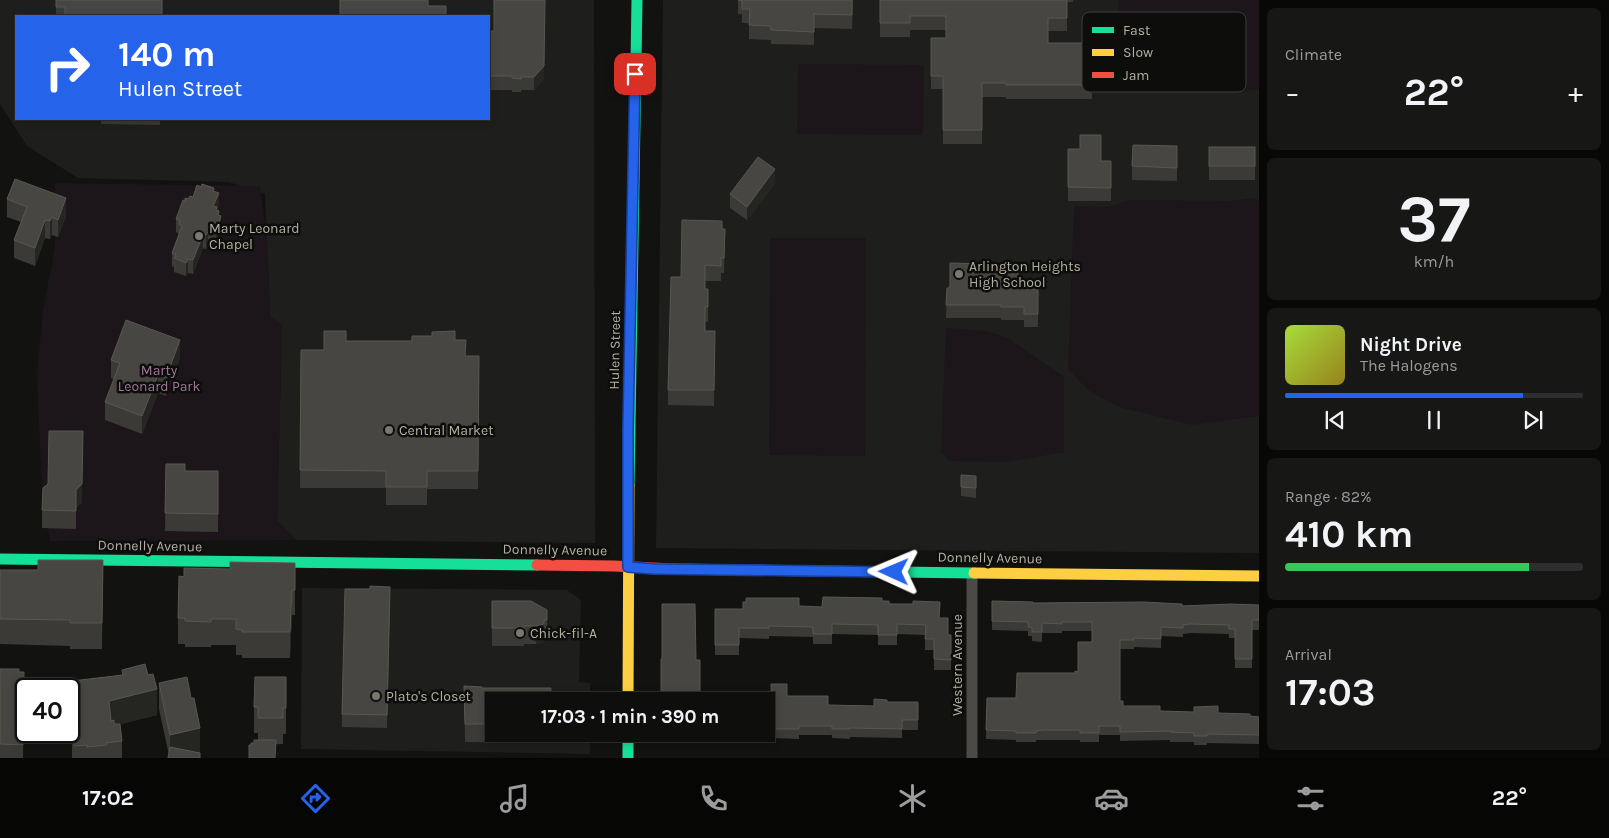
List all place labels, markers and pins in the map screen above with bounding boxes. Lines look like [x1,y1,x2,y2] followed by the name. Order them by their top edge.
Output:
[614,53,656,95] pin
[209,220,300,253] place label: Marty Leonard Chapel
[193,230,205,242] marker: Marty Leonard Chapel
[969,258,1081,291] place label: Arlington Heights High School
[953,268,965,280] marker: Arlington Heights High School
[399,422,493,439] place label: Central Market
[383,424,395,436] marker: Central Market
[530,625,597,642] place label: Chick-fil-A
[514,627,526,639] marker: Chick-fil-A
[386,688,471,705] place label: Plato's Closet
[370,690,382,702] marker: Plato's Closet

